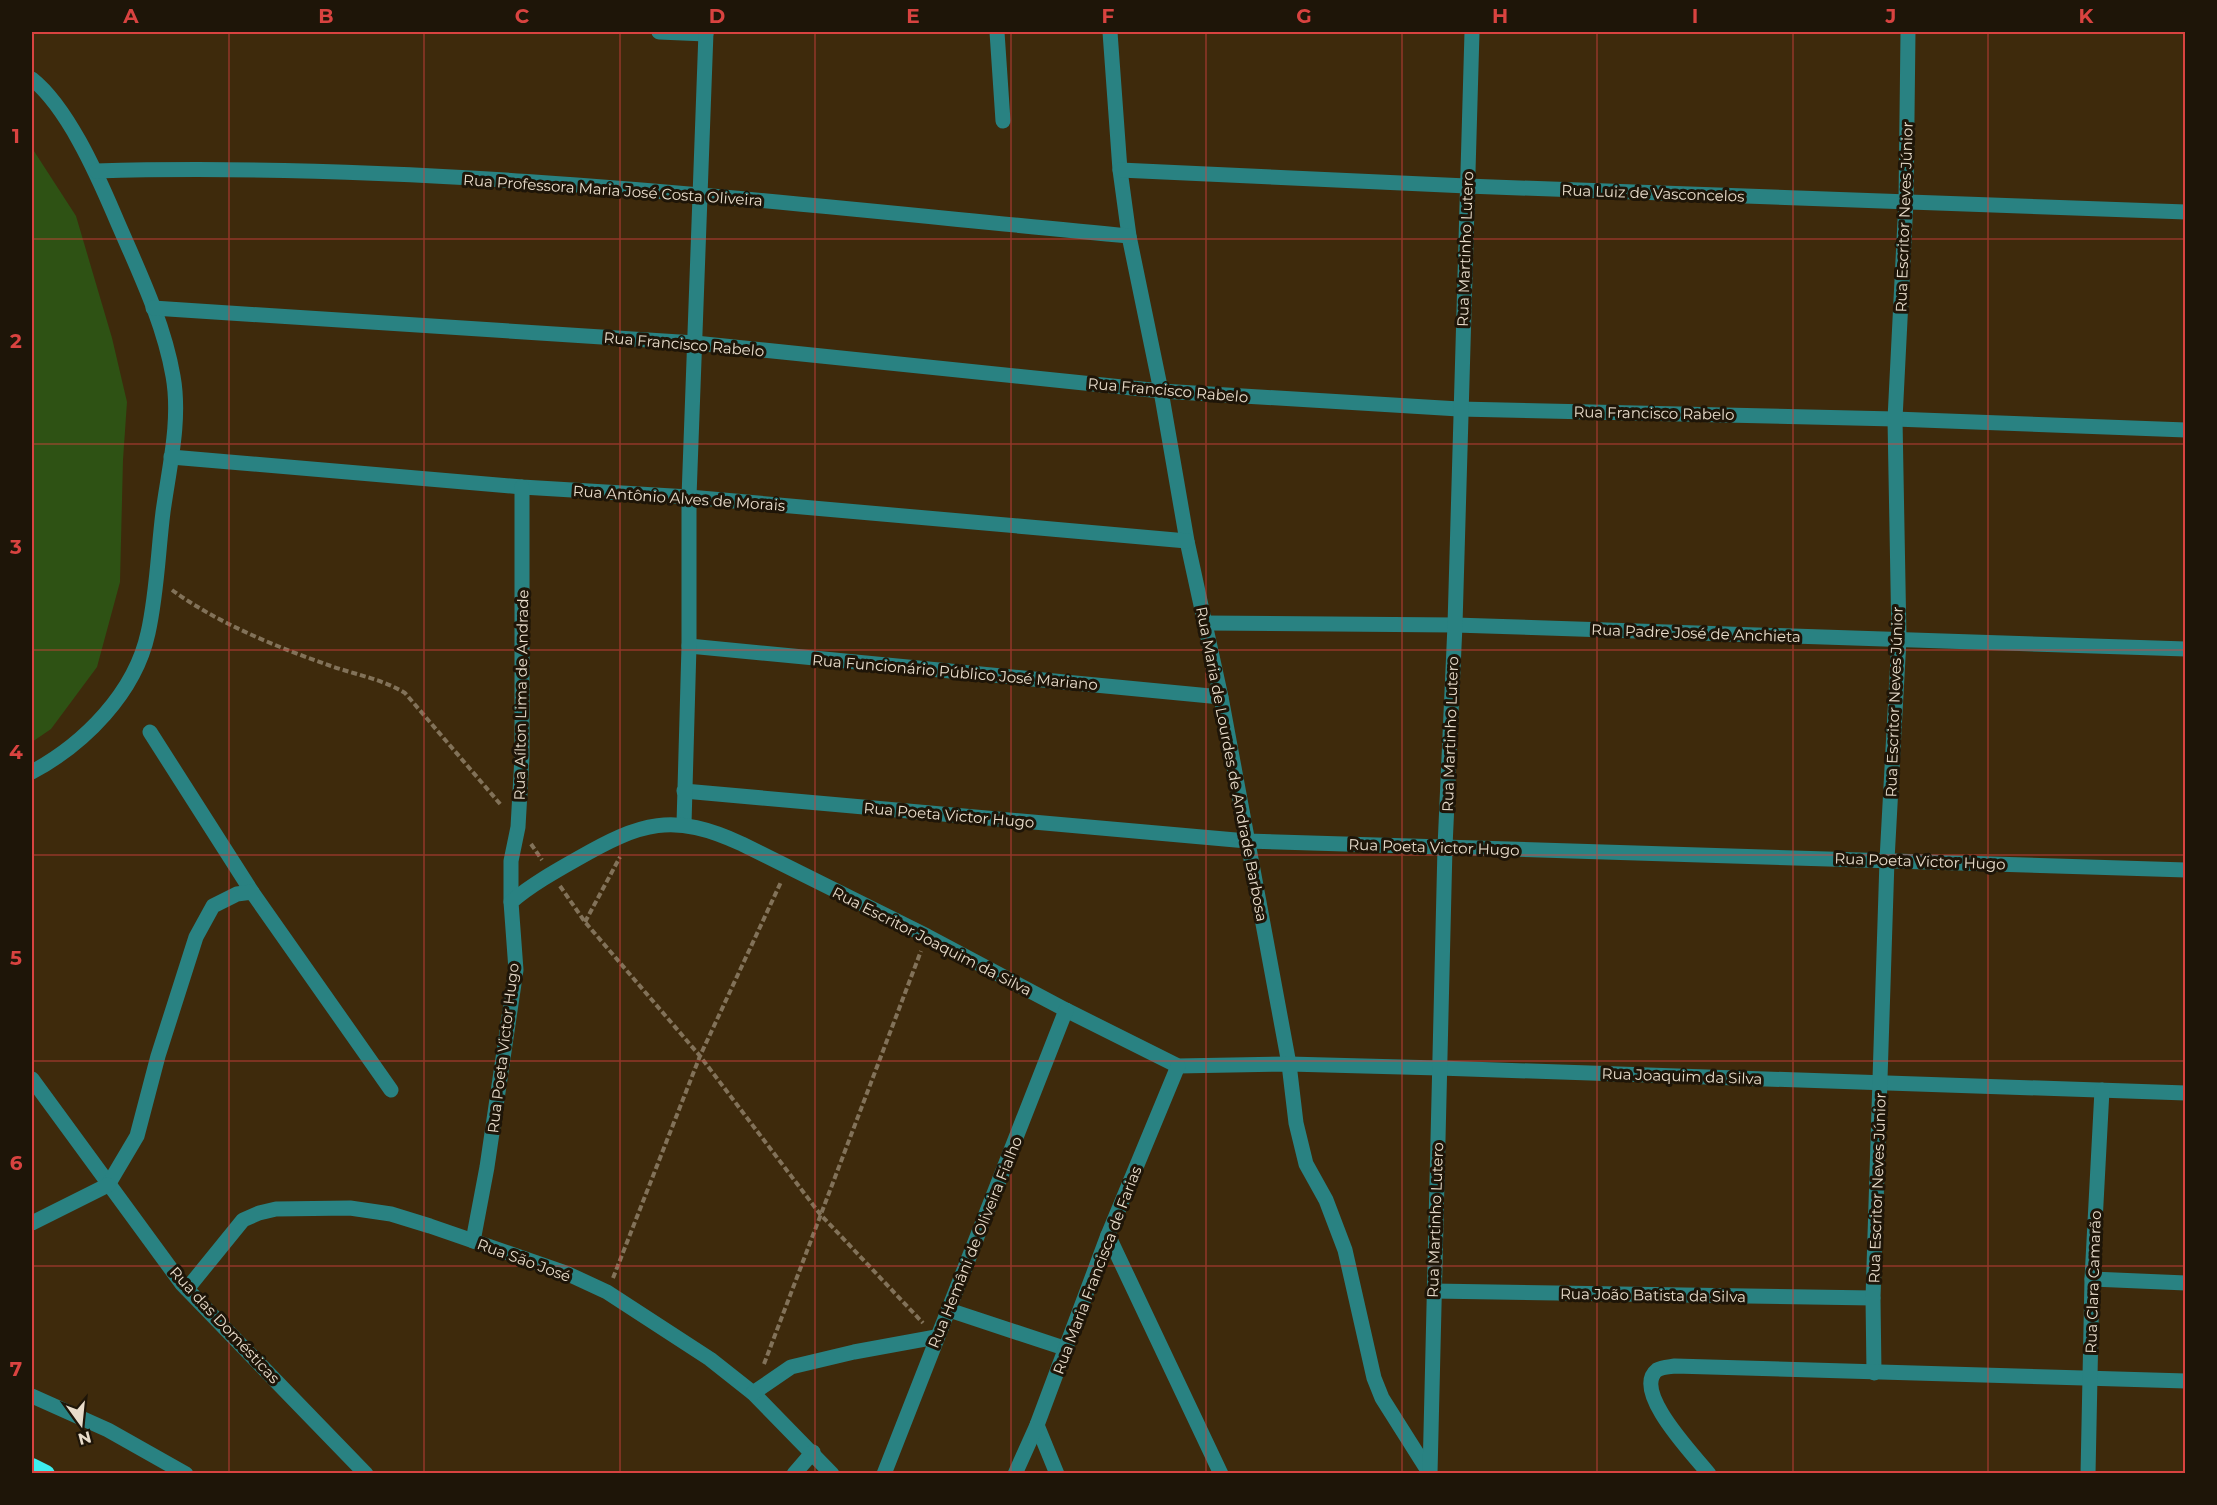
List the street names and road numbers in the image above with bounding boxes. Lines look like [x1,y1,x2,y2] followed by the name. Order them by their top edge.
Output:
[1891,121,1917,313] street label: Rua Escritor Neves Júnior
[463,170,763,210] street label: Rua Professora Maria José Costa Oliveira
[1453,171,1477,327] street label: Rua Martinho Lutero
[1561,180,1745,206] street label: Rua Luiz de Vasconcelos
[603,328,765,360] street label: Rua Francisco Rabelo
[1087,374,1249,406] street label: Rua Francisco Rabelo
[1573,402,1735,424] street label: Rua Francisco Rabelo
[572,481,786,515] street label: Rua Antônio Alves de Morais
[510,589,532,801] street label: Rua Aílton Lima de Andrade
[1192,605,1272,923] street label: Rua Maria de Lourdes de Andrade Barbosa
[1881,606,1907,798] street label: Rua Escritor Neves Júnior
[1591,620,1801,646] street label: Rua Padre José de Anchieta
[811,650,1099,694] street label: Rua Funcionário Público José Mariano
[1438,656,1462,812] street label: Rua Martinho Lutero
[863,798,1035,832] street label: Rua Poeta Victor Hugo
[1348,835,1520,859] street label: Rua Poeta Victor Hugo
[1834,849,2006,873] street label: Rua Poeta Victor Hugo
[829,882,1035,1000] street label: Rua Escritor Joaquim da Silva
[483,962,523,1134] street label: Rua Poeta Victor Hugo
[1601,1064,1763,1088] street label: Rua Joaquim da Silva
[1864,1092,1890,1284] street label: Rua Escritor Neves Júnior
[924,1133,1026,1351] street label: Rua Hemâni de Oliveira Fialho
[1423,1142,1447,1298] street label: Rua Martinho Lutero
[1048,1163,1146,1377] street label: Rua Maria Francisca de Farias
[2081,1210,2105,1354] street label: Rua Clara Camarão
[475,1234,573,1286] street label: Rua São José
[166,1263,284,1387] street label: Rua das Domésticas
[1560,1284,1746,1306] street label: Rua João Batista da Silva

